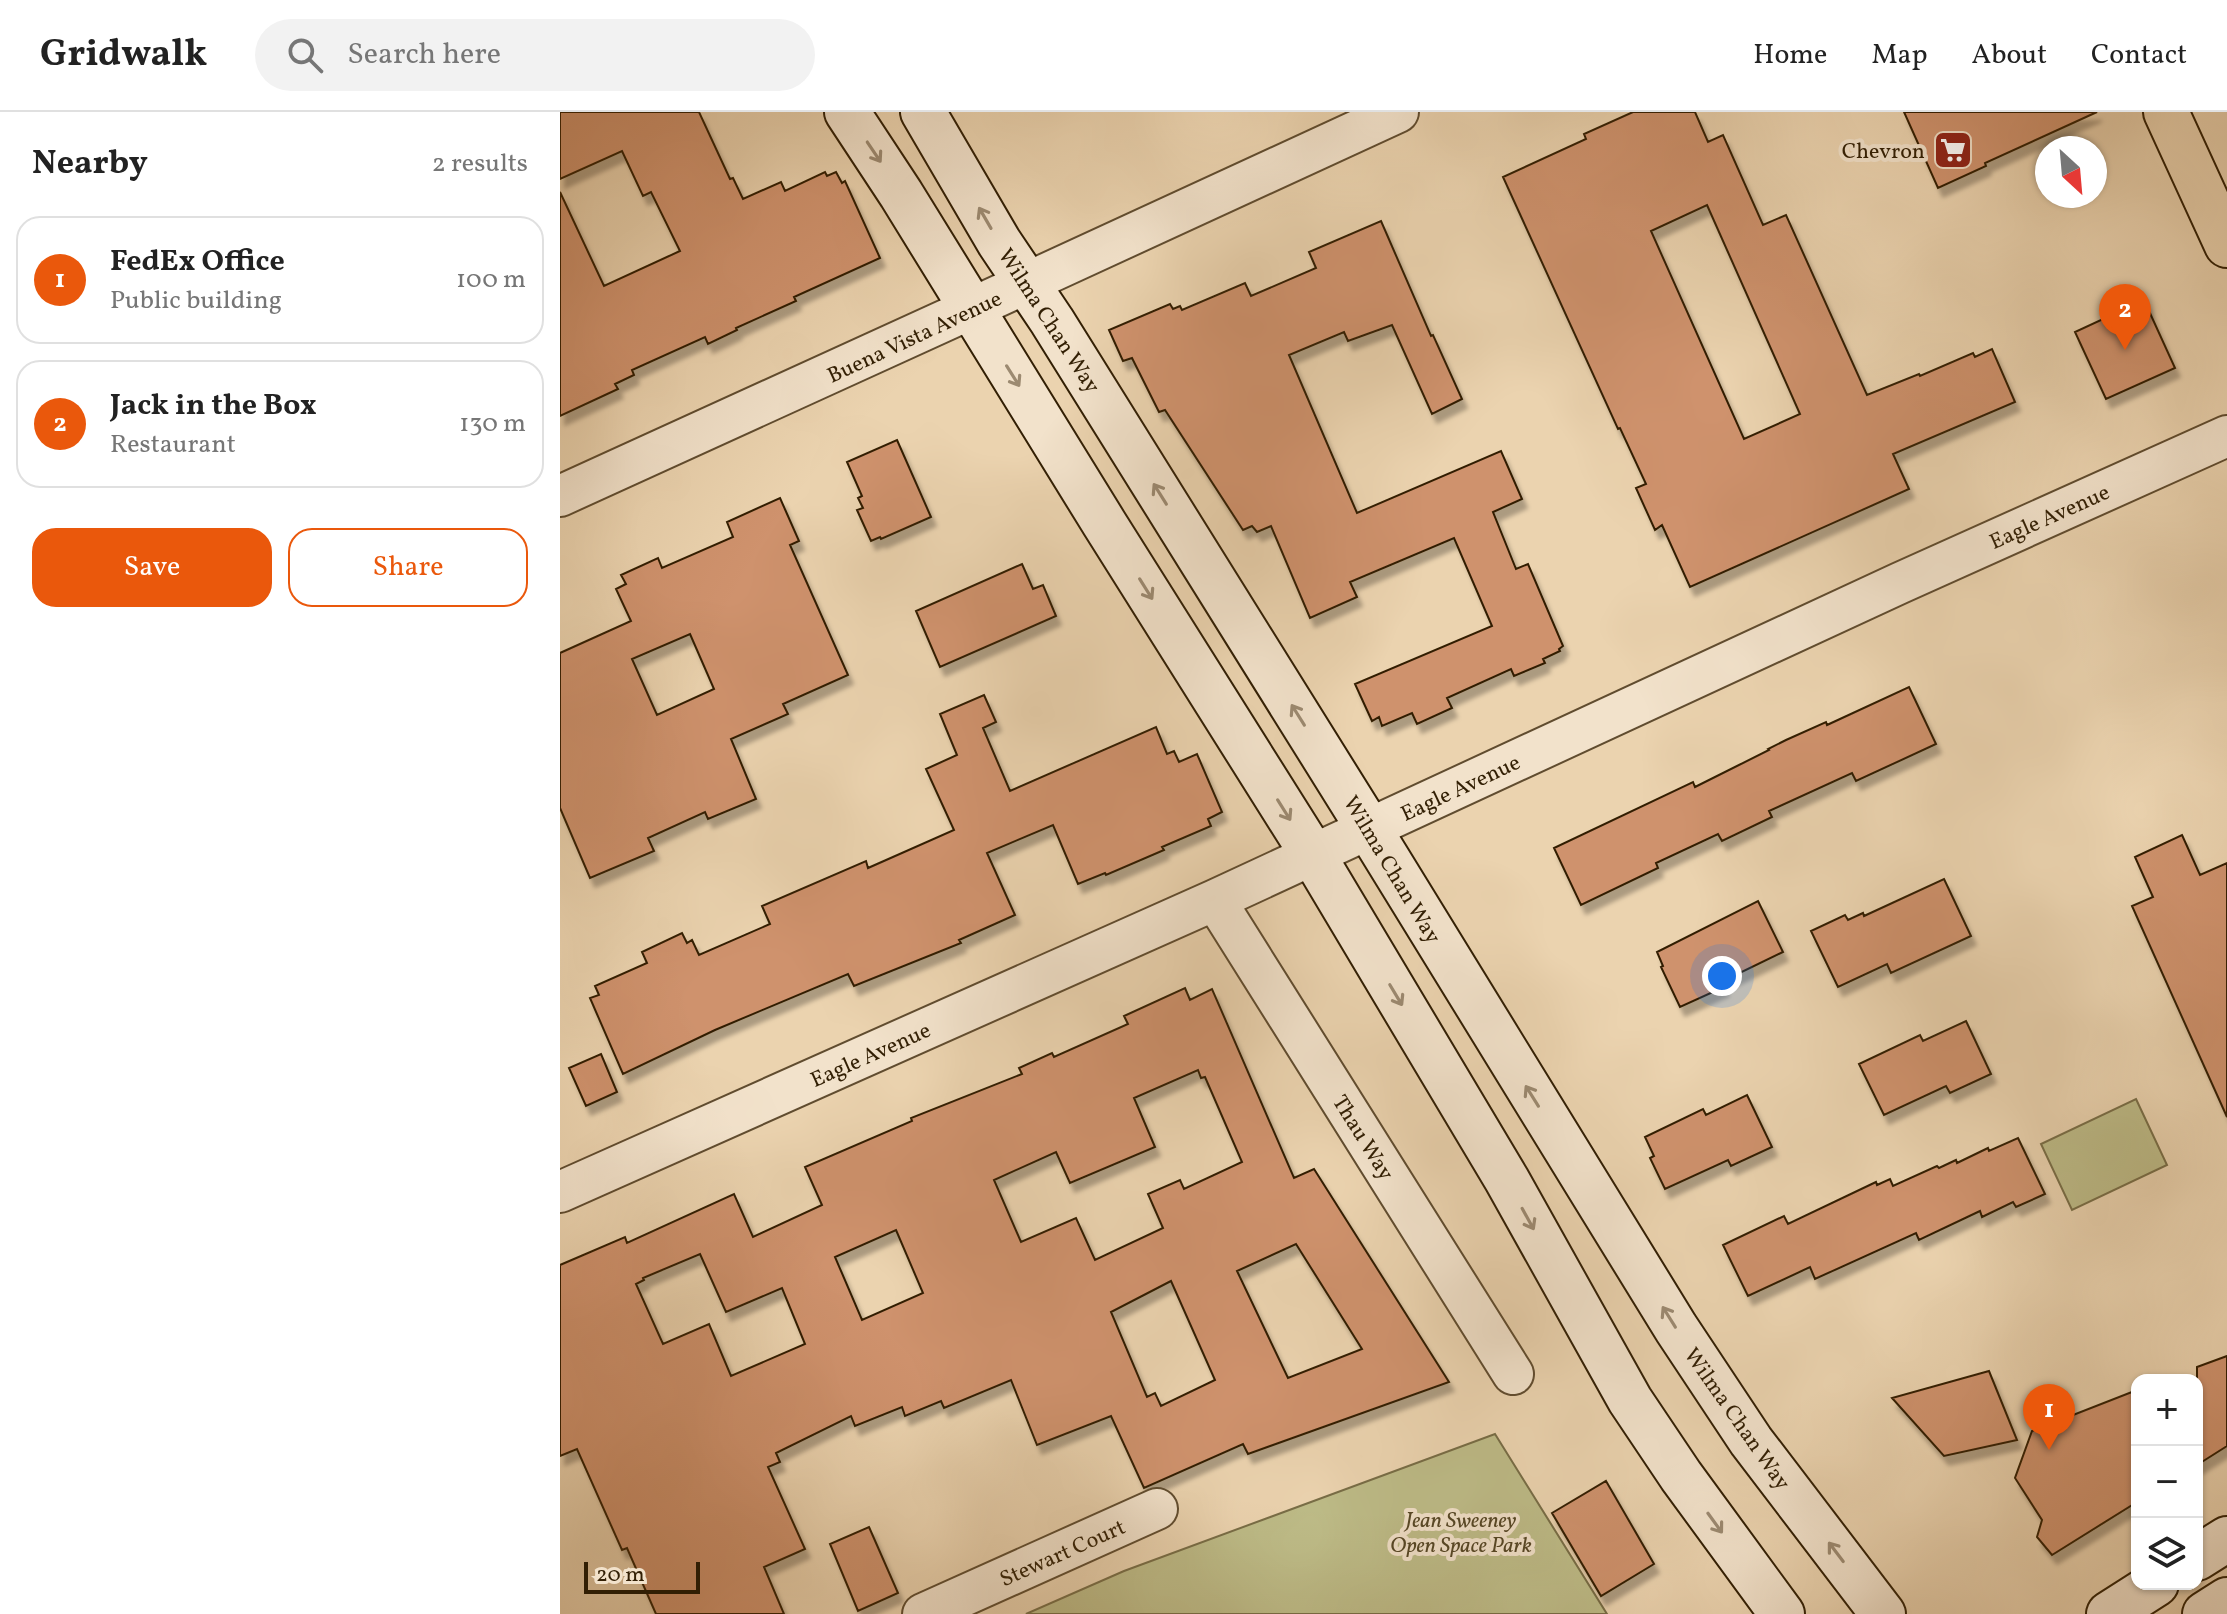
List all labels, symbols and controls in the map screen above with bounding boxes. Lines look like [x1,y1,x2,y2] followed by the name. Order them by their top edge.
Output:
[255,19,815,91] search box
[40,29,207,82] text: Gridwalk
[283,33,327,77] icon: search
[347,34,501,76] text: Search here
[1753,36,1827,75] text: Home
[1871,36,1927,75] text: Map
[1971,36,2047,75] text: About
[2091,36,2187,75] text: Contact
[1932,129,1974,171] supermarket icon: Chevron
[2035,136,2107,208] north arrow
[1842,137,1925,168] place label: Chevron
[32,141,148,188] text: Nearby
[866,141,883,163] one-way arrow
[432,146,528,182] text: 2 results
[977,207,993,230] one-way arrow
[110,241,285,283] text: FedEx Office
[989,243,1107,400] street label: Wilma Chan Way
[55,262,65,298] text: 1
[456,262,526,298] text: 100 m
[110,283,282,319] text: Public building
[823,284,1007,392] street label: Buena Vista Avenue
[2099,284,2151,350] pin: 2
[1005,364,1021,387] one-way arrow
[110,385,317,427] text: Jack in the Box
[53,406,67,442] text: 2
[459,406,526,442] text: 130 m
[110,427,236,463] text: Restaurant
[1985,478,2115,559] street label: Eagle Avenue
[1151,483,1167,506] one-way arrow
[32,528,272,607] button: Save
[288,528,528,607] button: Share
[1137,578,1154,600] one-way arrow
[1290,705,1306,727] one-way arrow
[1396,748,1526,831] street label: Eagle Avenue
[1334,791,1447,950] street label: Wilma Chan Way
[1276,798,1293,820] one-way arrow
[1702,956,1742,996] your location
[1388,983,1404,1006] one-way arrow
[806,1016,936,1097] street label: Eagle Avenue
[1524,1085,1540,1108] one-way arrow
[1323,1090,1400,1187] street label: Thau Way
[1521,1206,1536,1230] one-way arrow
[1661,1306,1677,1329] one-way arrow
[1675,1342,1797,1497] street label: Wilma Chan Way
[2131,1374,2203,1590] map controls
[2131,1374,2203,1446] button: +
[2023,1384,2075,1450] pin: 1
[2131,1446,2203,1518] button: −
[1390,1506,1532,1562] park label: Jean Sweeney Open Space Park
[1707,1511,1723,1533] one-way arrow
[995,1513,1131,1596] street label: Stewart Court
[2131,1518,2203,1590] button: layers
[1827,1542,1844,1563] one-way arrow
[584,1558,700,1594] scale bar
[596,1560,645,1591] text: 20 m

